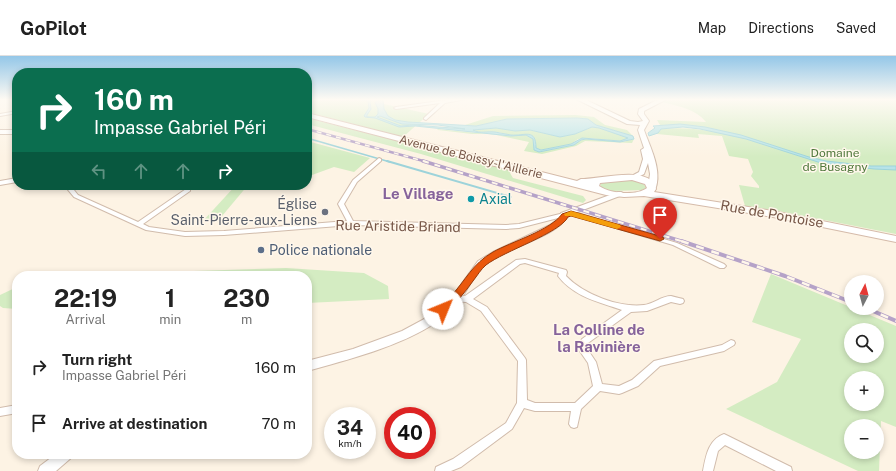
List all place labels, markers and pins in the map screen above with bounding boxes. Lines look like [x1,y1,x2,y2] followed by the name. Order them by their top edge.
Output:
[479,191,512,207] place label: Axial
[466,194,476,204] marker: Axial
[171,195,317,228] place label: Église Saint-Pierre-aux-Liens
[643,198,677,239] pin
[320,207,330,217] marker: Église Saint-Pierre-aux-Liens
[269,242,372,258] place label: Police nationale
[256,245,266,255] marker: Police nationale

